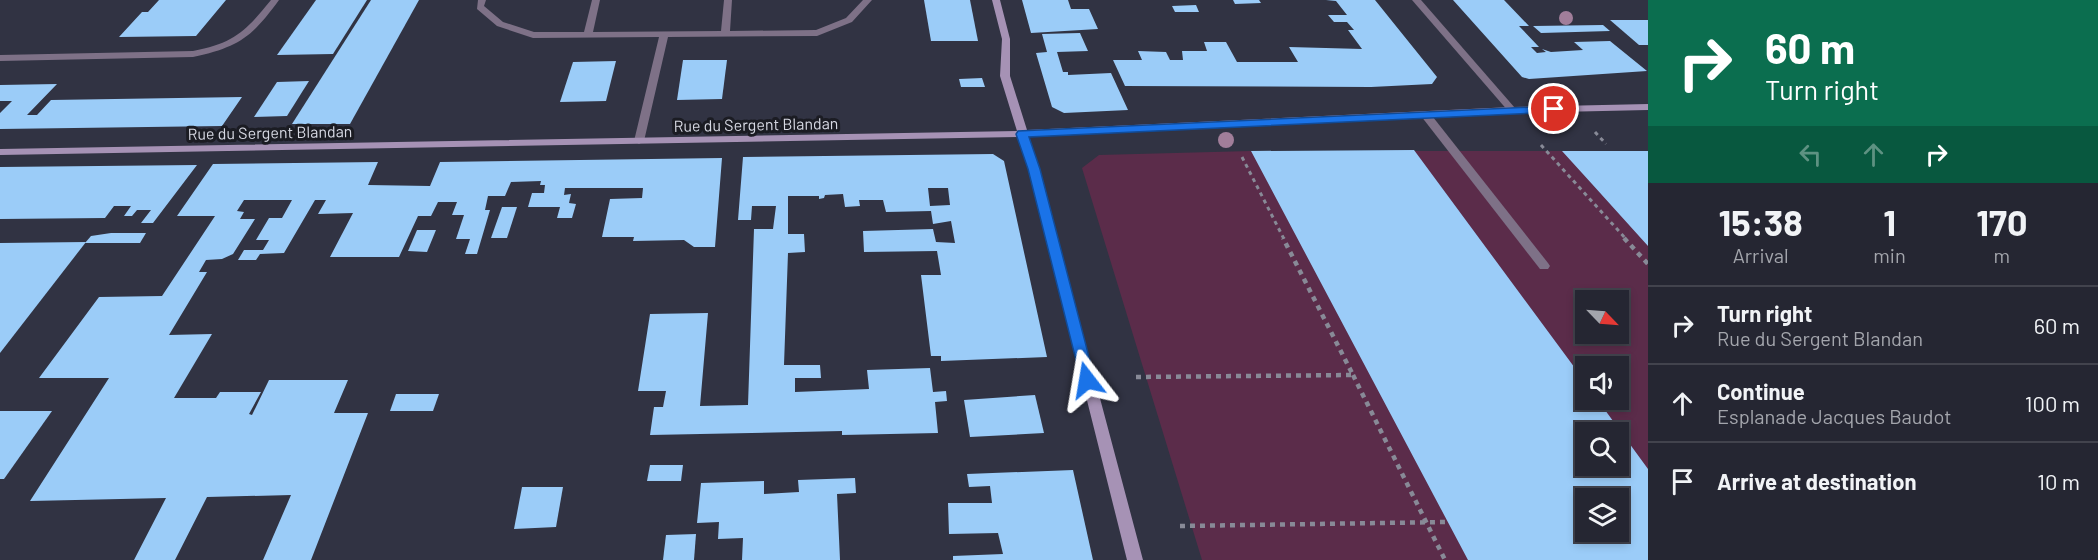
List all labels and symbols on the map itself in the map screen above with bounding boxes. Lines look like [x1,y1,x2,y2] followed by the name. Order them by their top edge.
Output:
[1528,83,1579,134] pin
[673,113,839,135] street label: Rue du Sergent Blandan
[187,121,353,143] street label: Rue du Sergent Blandan
[1575,290,1629,344] north arrow
[1055,348,1119,412] position arrow

